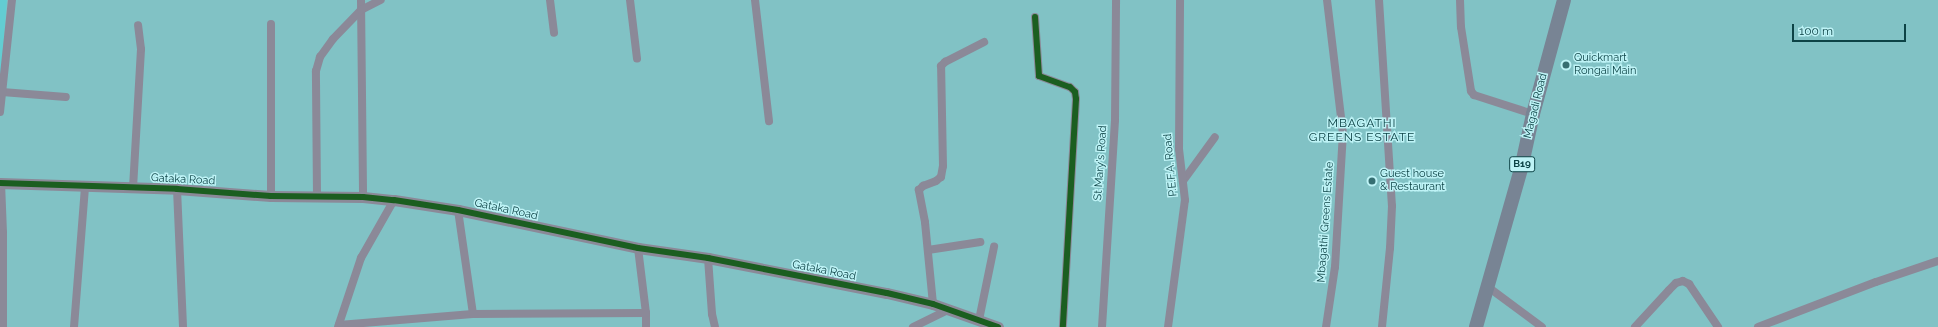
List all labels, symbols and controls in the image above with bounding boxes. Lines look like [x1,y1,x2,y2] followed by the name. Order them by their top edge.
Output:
[1794,16,1908,42] scale bar
[1799,24,1833,38] text: 100 m
[1574,52,1636,78] place label: Quickmart Rongai Main
[1561,60,1571,70] marker: Quickmart Rongai Main
[1522,72,1550,140] street label: Magadi Road
[1309,117,1415,145] district label: MBAGATHI GREENS ESTATE
[1092,125,1110,201] street label: St Mary's Road
[1162,133,1180,197] street label: P.E.F.A. Road
[1509,156,1535,172] road number: B19
[1315,161,1337,283] street label: Mbagathi Greens Estate
[1380,168,1445,194] place label: Guest house & Restaurant
[150,172,216,188] street label: Gataka Road
[1367,176,1377,186] marker: Guest house & Restaurant
[473,197,539,223] street label: Gataka Road
[791,258,857,284] street label: Gataka Road

